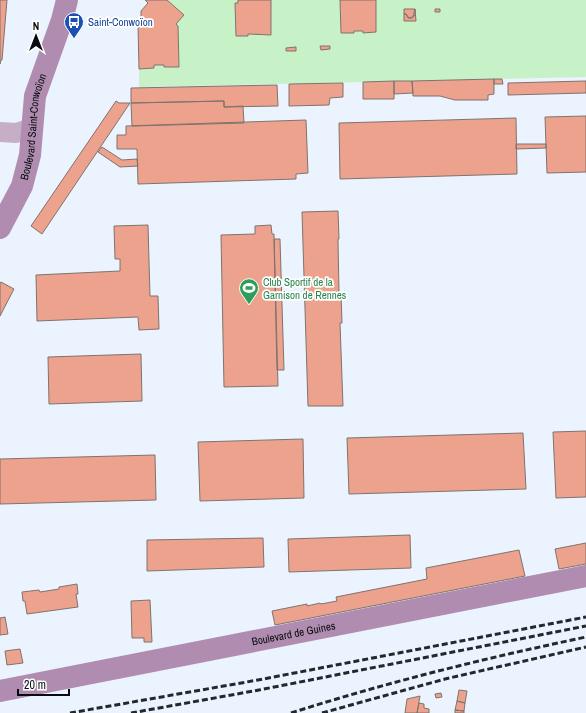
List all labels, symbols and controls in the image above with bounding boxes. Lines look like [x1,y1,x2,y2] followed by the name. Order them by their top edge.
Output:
[63,11,85,39] bus stop icon: Saint-Conwoïon
[88,15,153,29] place label: Saint-Conwoïon
[16,16,56,56] north arrow
[33,19,39,33] text: N
[17,72,49,181] street label: Boulevard Saint-Conwoïon
[263,275,347,302] place label: Club Sportif de la Garnison de Rennes
[238,277,260,305] sports icon: Club Sportif de la Garnison de Rennes
[250,618,337,648] street label: Boulevard de Guines
[18,671,69,697] scale bar
[24,677,46,693] text: 20 m

